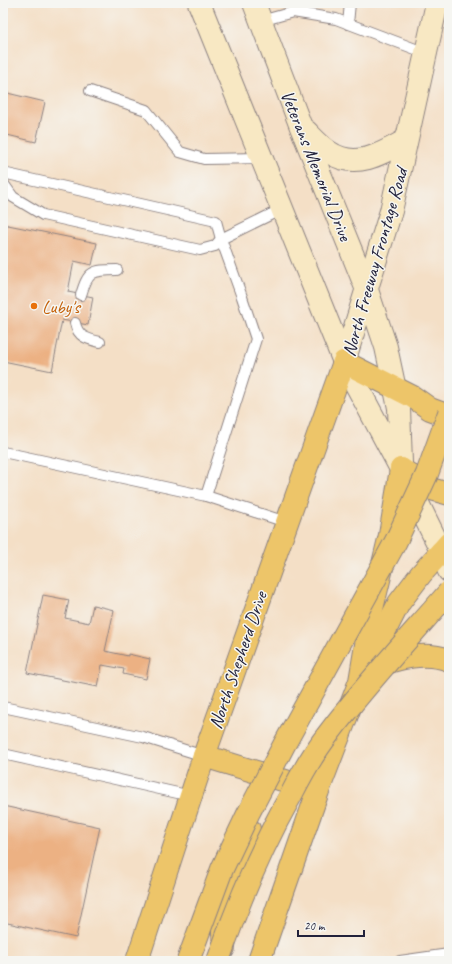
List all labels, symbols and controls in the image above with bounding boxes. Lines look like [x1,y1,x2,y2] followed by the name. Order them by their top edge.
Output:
[275,87,358,246] street label: Veterans Memorial Drive
[337,162,414,359] street label: North Freeway Frontage Road
[42,295,82,319] place label: Luby's
[29,301,39,311] marker: Luby's
[203,587,273,732] street label: North Shepherd Drive
[298,912,364,938] scale bar
[304,918,326,934] text: 20 m

